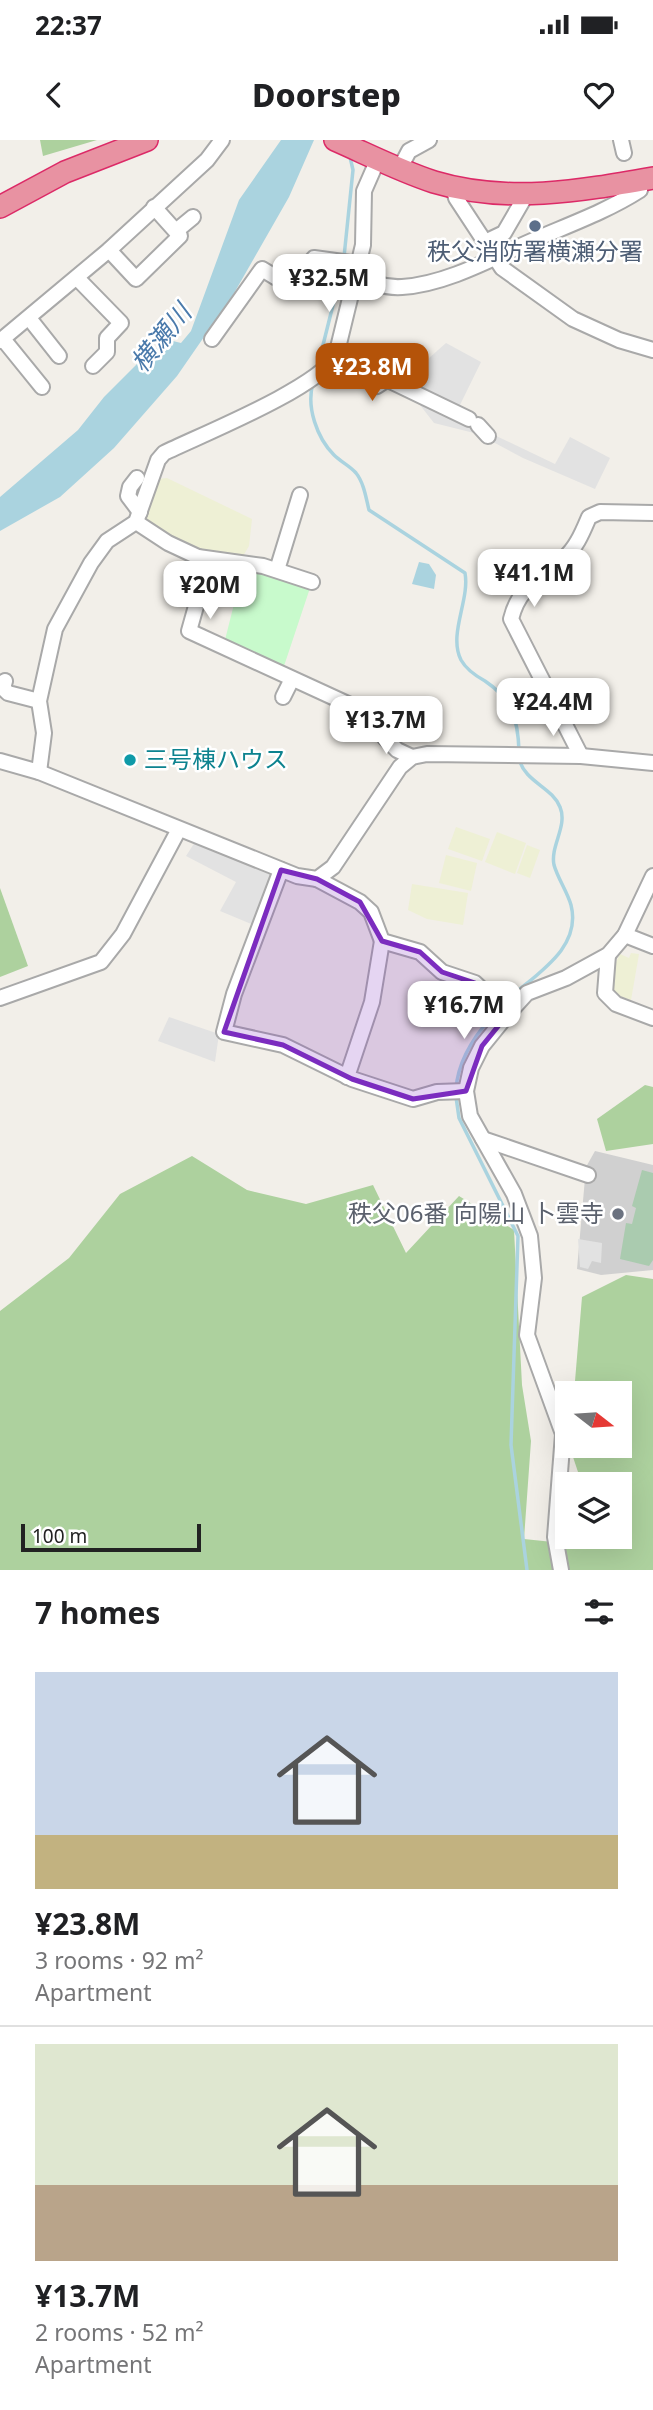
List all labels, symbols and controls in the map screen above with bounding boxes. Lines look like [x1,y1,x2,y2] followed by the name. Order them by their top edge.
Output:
[35,7,102,43] text: 22:37
[252,73,401,116] text: Doorstep
[35,76,73,114] icon: back
[580,76,618,114] icon: heart
[527,218,543,234] marker: 秩父消防署横瀬分署
[427,234,643,267] place label: 秩父消防署横瀬分署
[272,254,386,314] pin: ¥32.5M
[289,261,369,293] text: ¥32.5M
[122,293,201,379] water label: 横瀬川
[315,344,429,403] pin: ¥23.8M
[332,350,412,382] text: ¥23.8M
[477,550,591,609] pin: ¥41.1M
[494,556,574,588] text: ¥41.1M
[169,561,251,621] pin: ¥20M
[179,568,241,600] text: ¥20M
[496,678,610,738] pin: ¥24.4M
[513,685,593,717] text: ¥24.4M
[329,696,443,756] pin: ¥13.7M
[346,703,426,735] text: ¥13.7M
[144,742,288,775] place label: 三号棟ハウス
[122,752,138,768] marker: 三号棟ハウス
[407,982,521,1041] pin: ¥16.7M
[424,988,504,1020] text: ¥16.7M
[348,1196,604,1229] place label: 秩父06番 向陽山 卜雲寺
[610,1206,626,1222] marker: 秩父06番 向陽山 卜雲寺
[555,1381,632,1458] north arrow
[555,1381,632,1549] map controls
[555,1472,632,1549] button: layers
[21,1521,201,1553] scale bar
[32,1523,87,1549] text: 100 m
[35,1592,160,1633] text: 7 homes
[580,1593,618,1631] icon: filters
[264,1717,390,1843] icon: home
[35,1903,140,1944] text: ¥23.8M
[35,1944,204,1976] text: 3 rooms · 92 m²
[35,1976,152,2008] text: Apartment
[264,2089,390,2215] icon: home
[35,2275,140,2316] text: ¥13.7M
[35,2316,204,2348] text: 2 rooms · 52 m²
[35,2348,152,2380] text: Apartment

